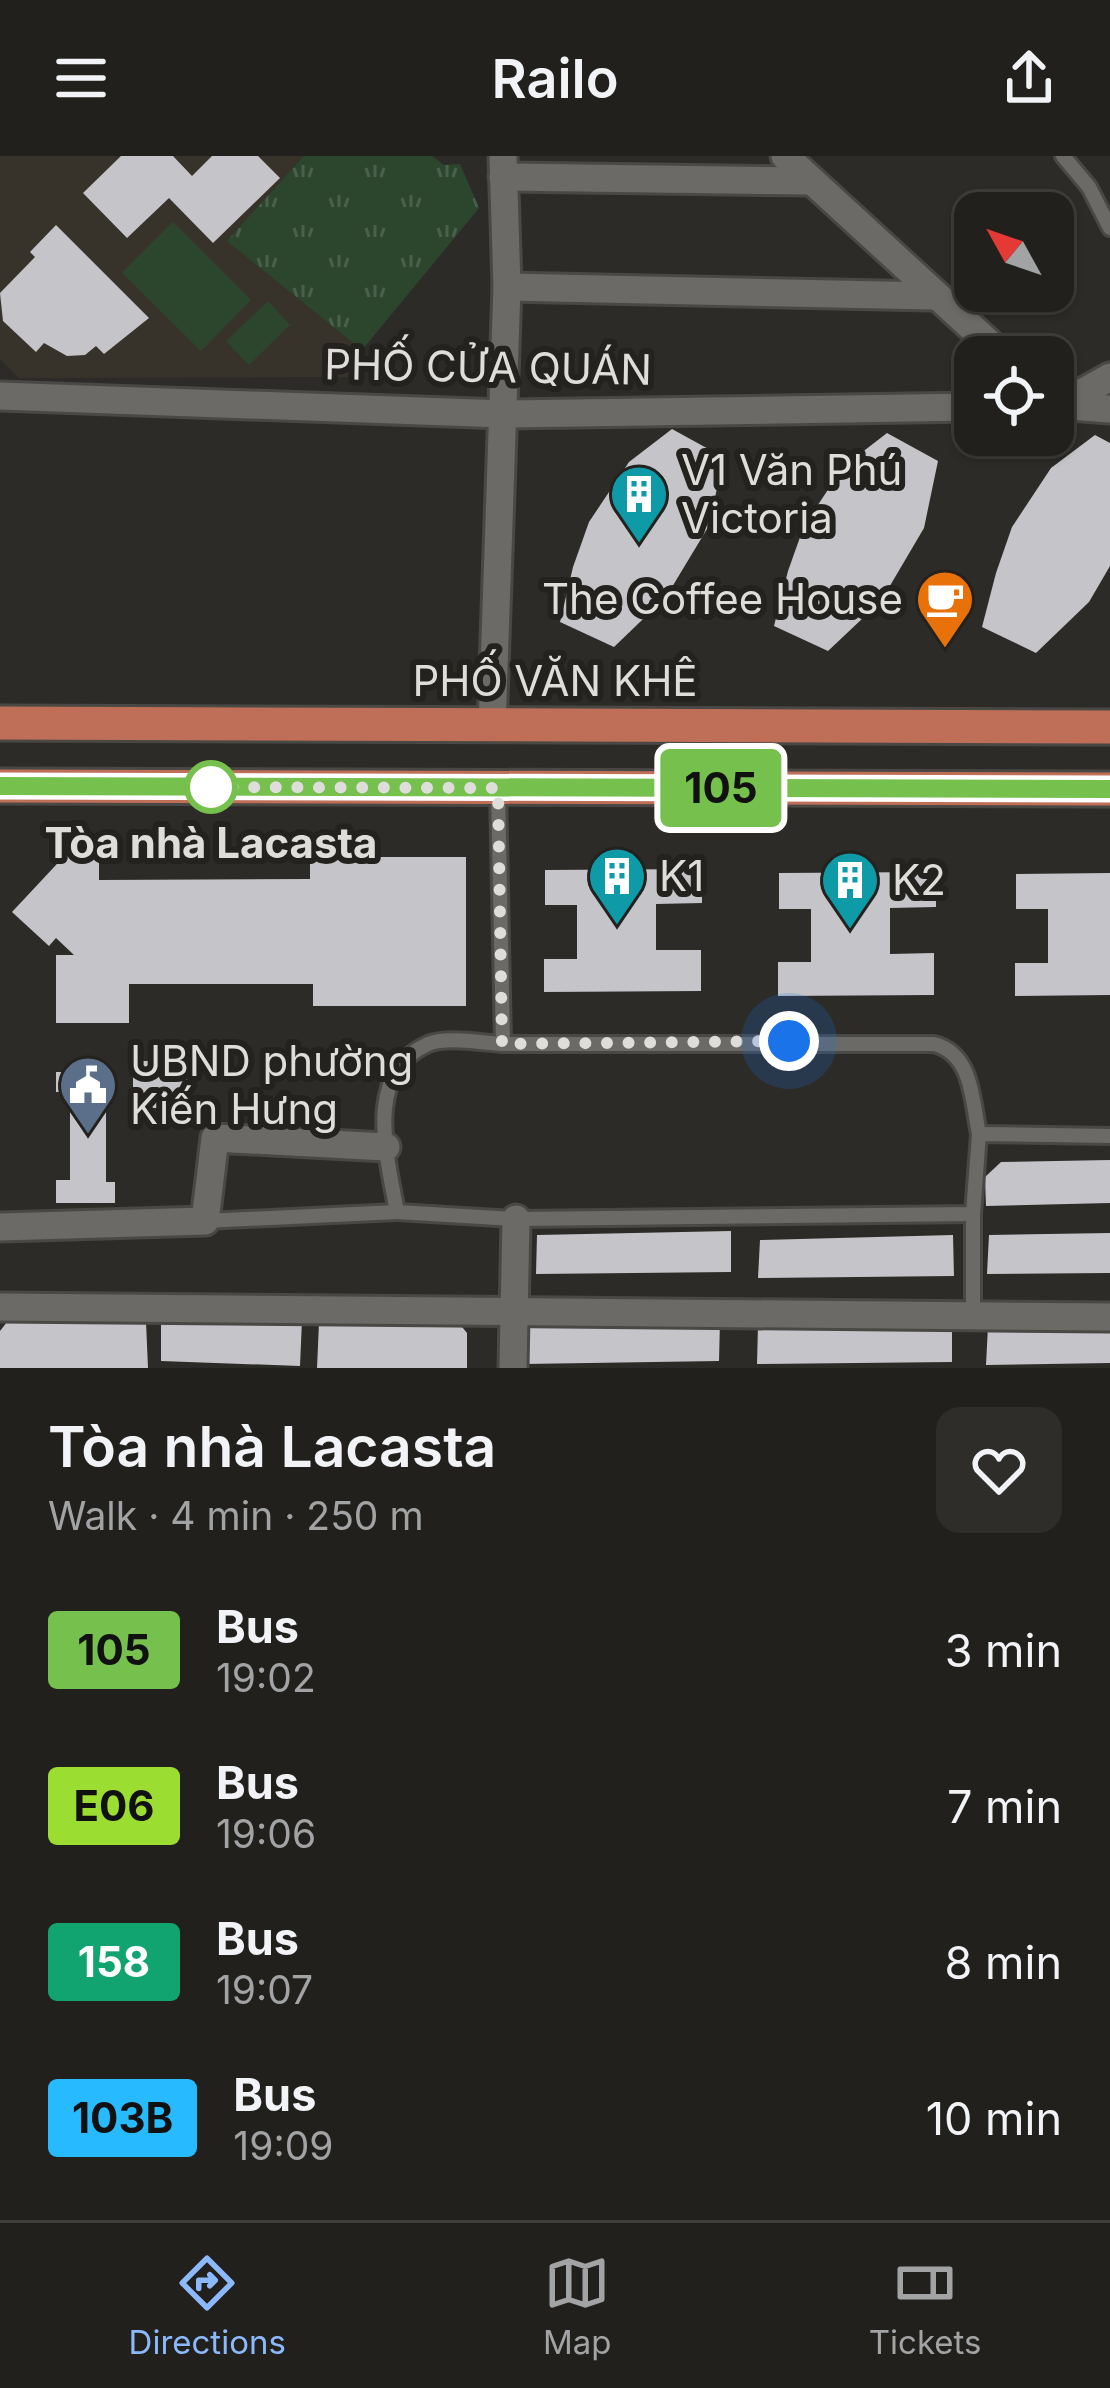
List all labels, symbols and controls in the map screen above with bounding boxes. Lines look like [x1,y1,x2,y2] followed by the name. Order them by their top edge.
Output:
[48,45,114,111] icon: menu
[996,45,1062,111] icon: share
[491,46,619,111] text: Railo
[954,192,1074,312] north arrow
[954,192,1074,456] map controls
[324,332,652,395] street label: PHỐ CỬA QUÁN
[954,336,1074,456] button: locate
[681,444,902,543] place label: V1 Văn Phú Victoria
[608,463,670,545] building icon: V1 Văn Phú Victoria
[914,568,976,650] cafe icon: The Coffee House
[542,573,903,624] place label: The Coffee House
[412,649,698,706] street label: PHỐ VĂN KHÊ
[652,749,790,827] line badge: 105
[186,762,236,812] marker: Tòa nhà Lacasta
[684,762,758,813] text: 105
[44,817,378,868] place label: Tòa nhà Lacasta
[586,845,648,927] building icon: K1
[819,849,881,931] building icon: K2
[659,850,704,901] place label: K1
[892,854,946,905] place label: K2
[759,1011,819,1071] your location
[130,1035,413,1134] place label: UBND phường Kiến Hưng
[57,1054,119,1136] public building icon: UBND phường Kiến Hưng
[936,1407,1062,1533] button: heart
[48,1412,496,1481] text: Tòa nhà Lacasta
[48,1492,424,1539] text: Walk · 4 min · 250 m
[216,1599,299,1654] text: Bus
[945,1623,1062,1678] text: 3 min
[77,1624,151,1675] text: 105
[216,1654,316,1701] text: 19:02
[216,1755,299,1810] text: Bus
[947,1779,1062,1834] text: 7 min
[73,1780,155,1831] text: E06
[216,1810,316,1857] text: 19:06
[216,1911,299,1966] text: Bus
[945,1935,1062,1990] text: 8 min
[78,1936,150,1987] text: 158
[216,1966,313,2013] text: 19:07
[233,2067,316,2122] text: Bus
[926,2091,1062,2146] text: 10 min
[72,2092,173,2143] text: 103B
[233,2122,333,2169] text: 19:09
[129,2250,286,2362] tab: Directions
[543,2250,612,2362] tab: Map
[869,2250,981,2362] tab: Tickets

